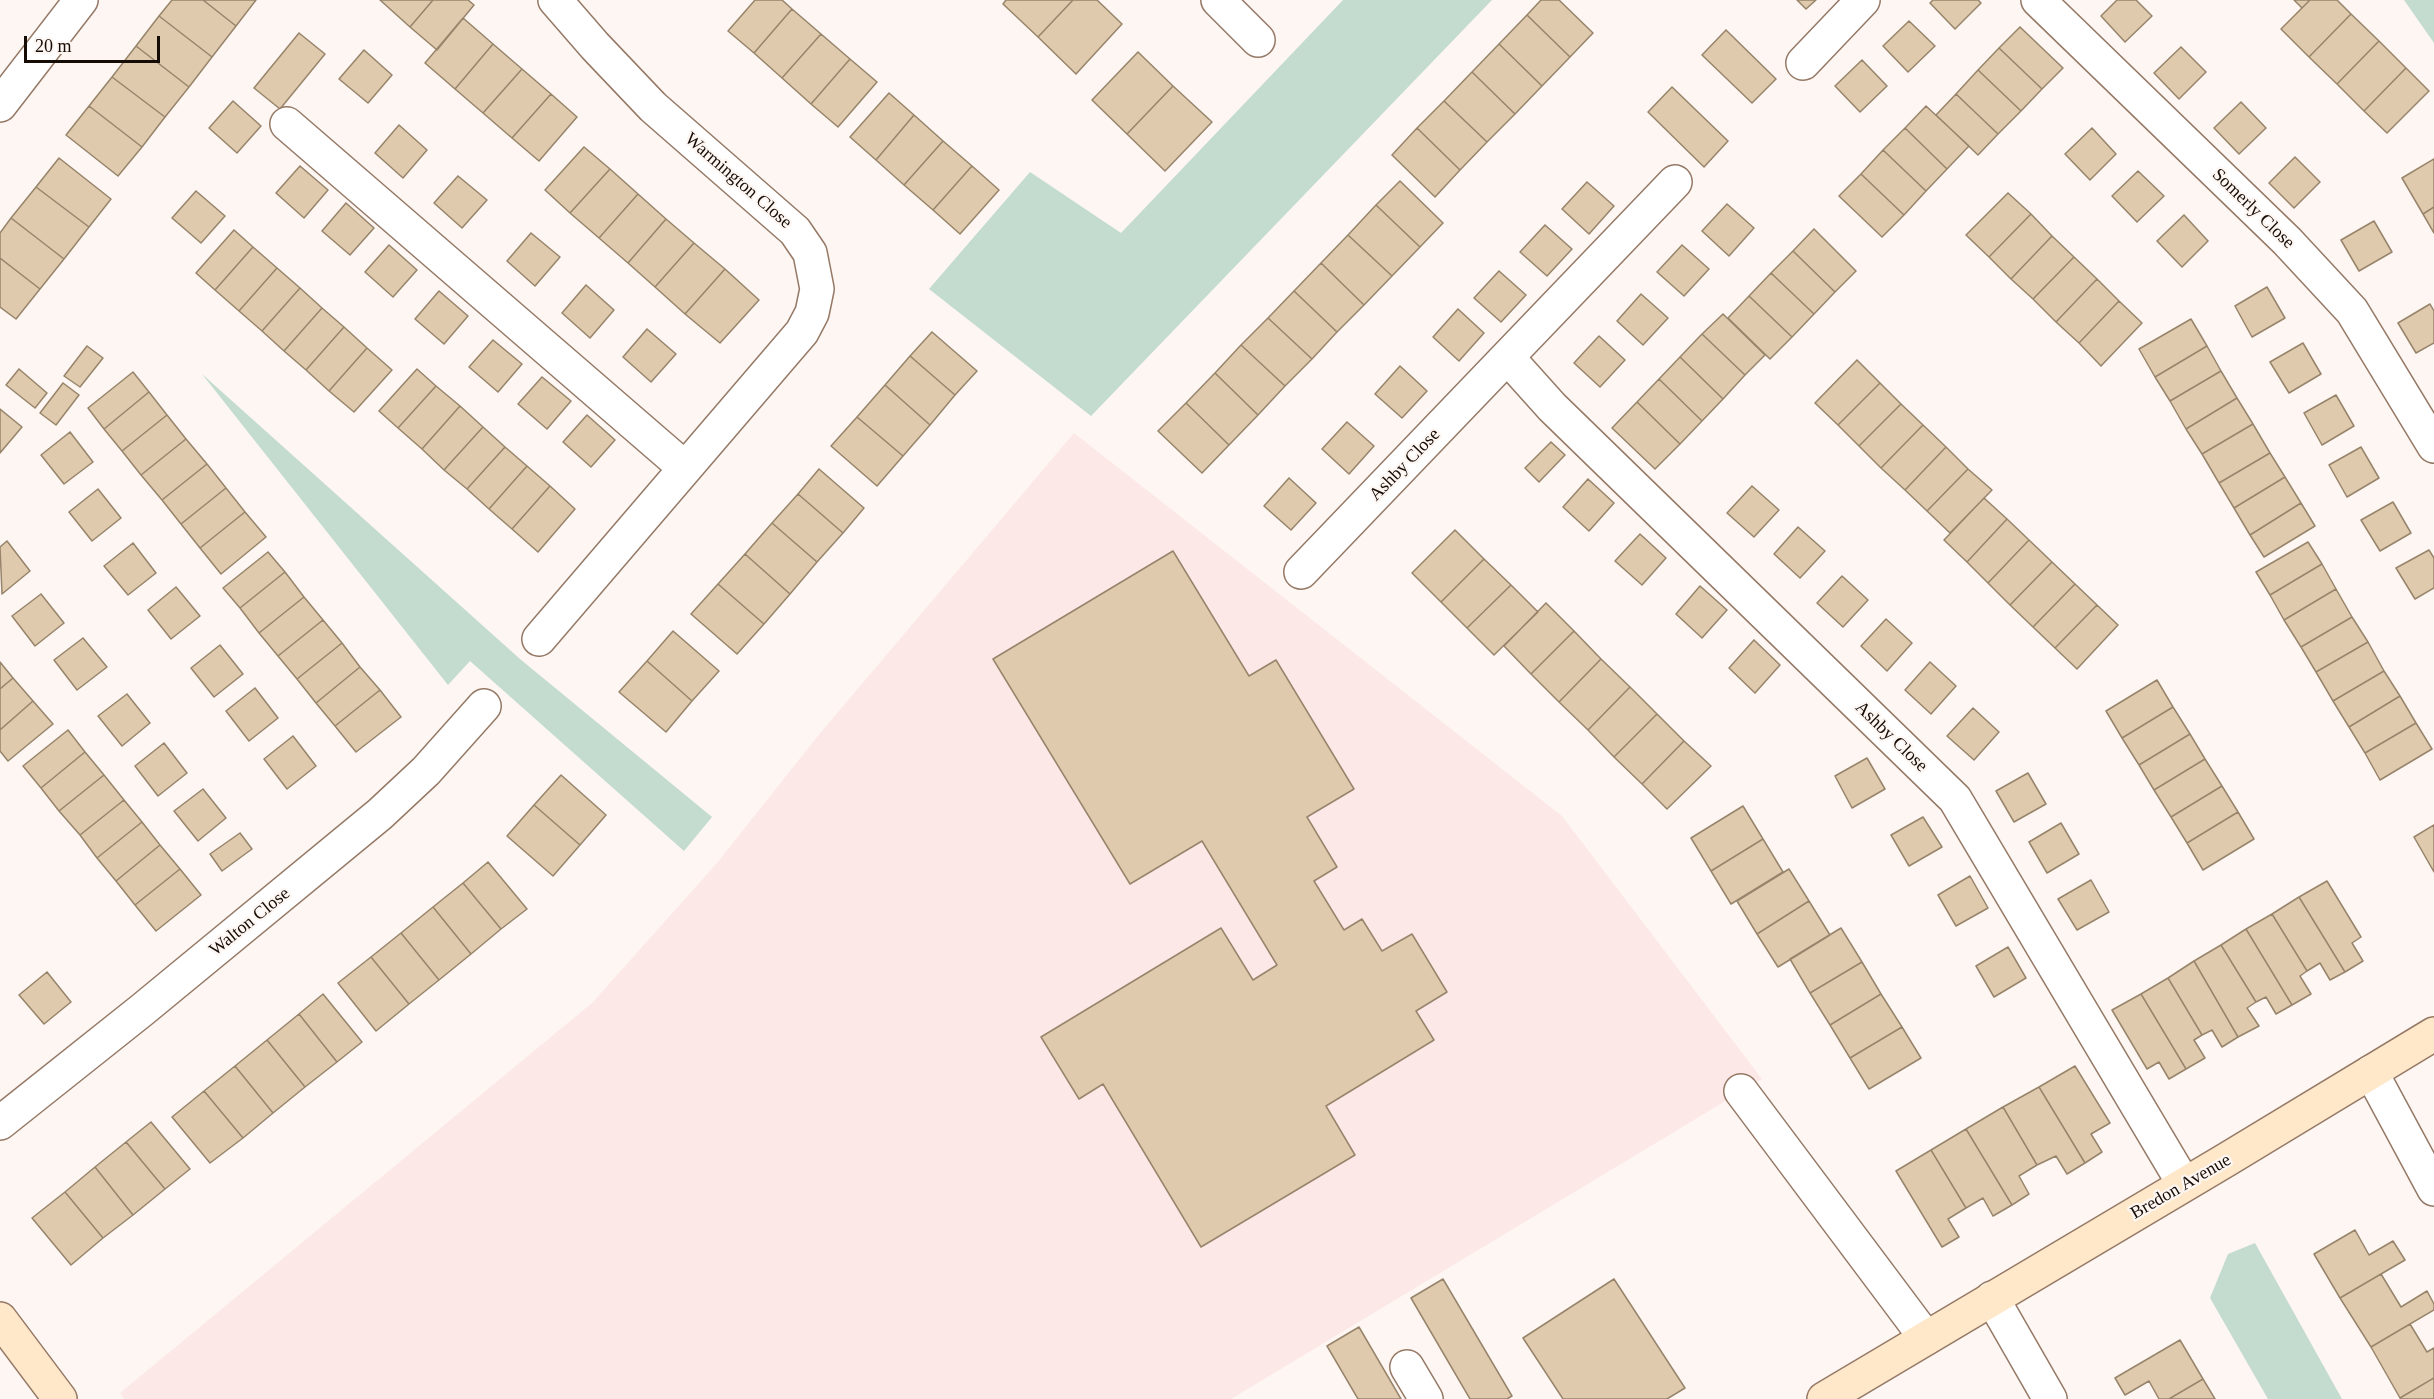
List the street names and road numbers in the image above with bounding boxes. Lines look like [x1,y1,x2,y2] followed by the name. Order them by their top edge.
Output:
[680,129,796,233] street label: Warmington Close
[2207,164,2299,254] street label: Somerly Close
[1365,424,1445,506] street label: Ashby Close
[1850,697,1932,777] street label: Ashby Close
[205,883,295,961] street label: Walton Close
[2127,1150,2235,1224] street label: Bredon Avenue

